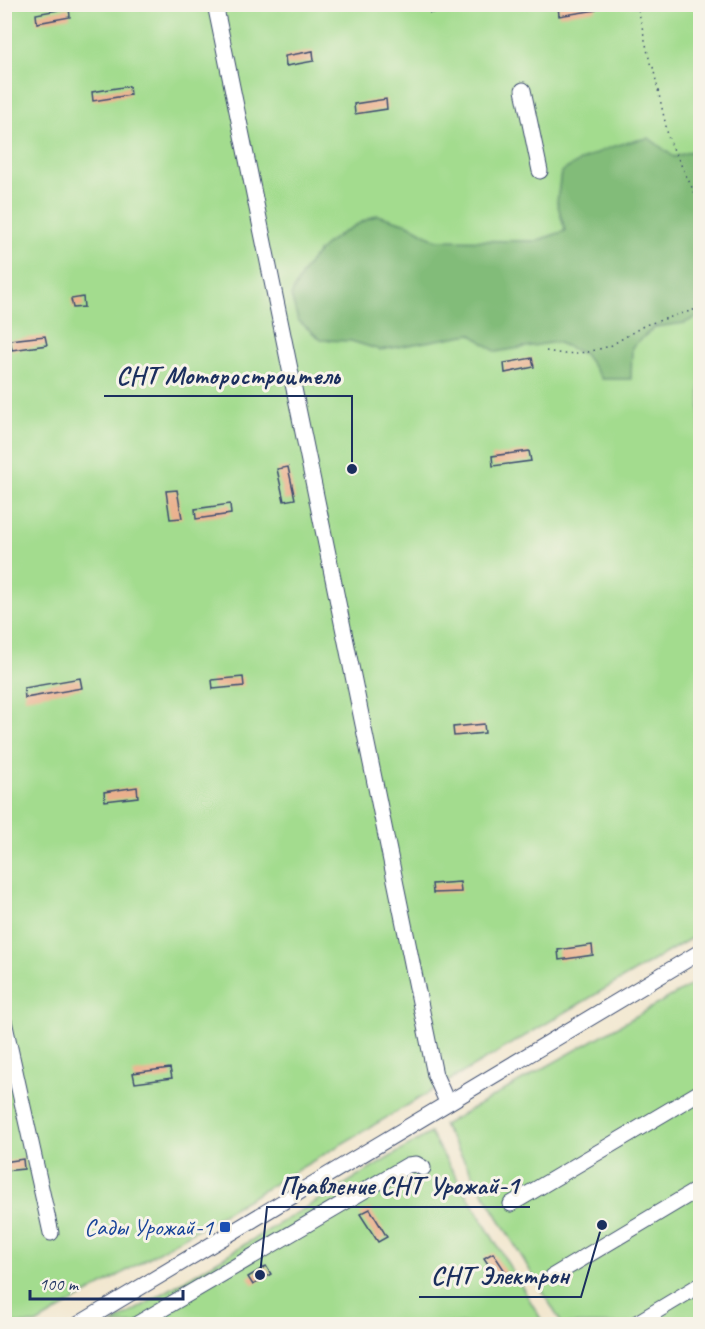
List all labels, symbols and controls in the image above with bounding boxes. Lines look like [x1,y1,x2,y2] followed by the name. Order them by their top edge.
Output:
[104,352,352,396] callout: СНТ Моторостроитель
[116,359,342,392] text: СНТ Моторостроитель
[267,1163,530,1207] callout: Правление СНТ Урожай-1
[280,1169,522,1202] text: Правление СНТ Урожай-1
[84,1212,214,1242] place label: Сады Урожай-1
[218,1220,232,1234] marker: Сады Урожай-1
[419,1253,581,1297] callout: СНТ Электрон
[431,1259,570,1292] text: СНТ Электрон
[30,1263,183,1301] scale bar
[39,1273,80,1295] text: 100 m

